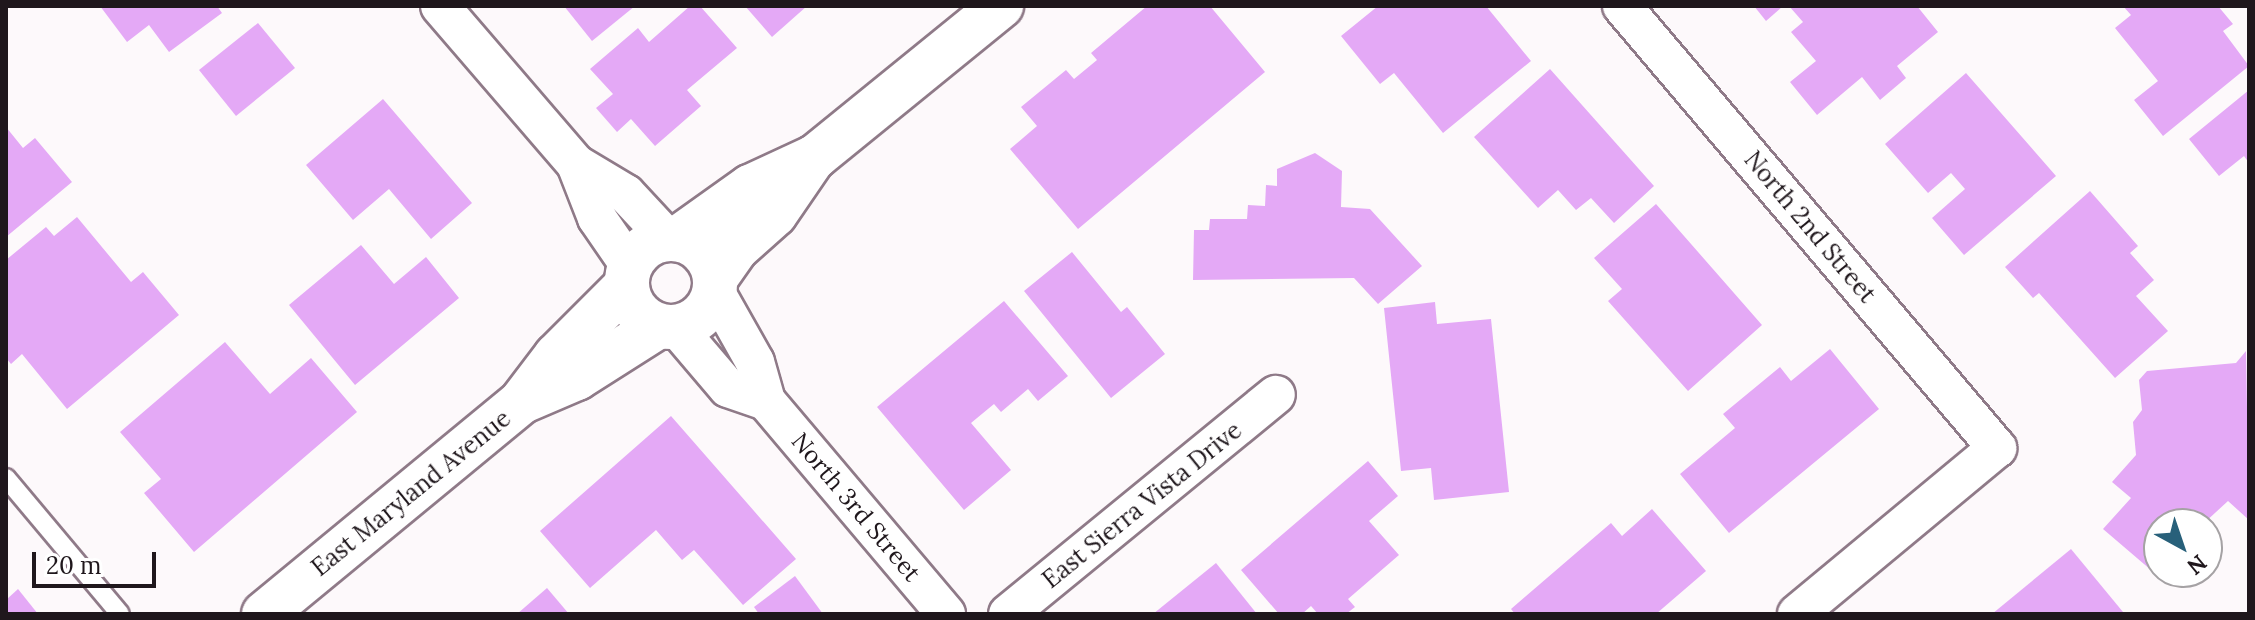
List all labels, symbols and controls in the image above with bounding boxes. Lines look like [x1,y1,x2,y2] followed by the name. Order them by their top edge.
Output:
[1738,145,1882,309] street label: North 2nd Street
[306,404,516,582] street label: East Maryland Avenue
[1037,416,1247,594] street label: East Sierra Vista Drive
[786,427,926,587] street label: North 3rd Street
[2143,508,2223,588] north arrow
[36,536,160,586] scale bar
[2182,549,2213,581] text: N
[46,550,102,581] text: 20 m

